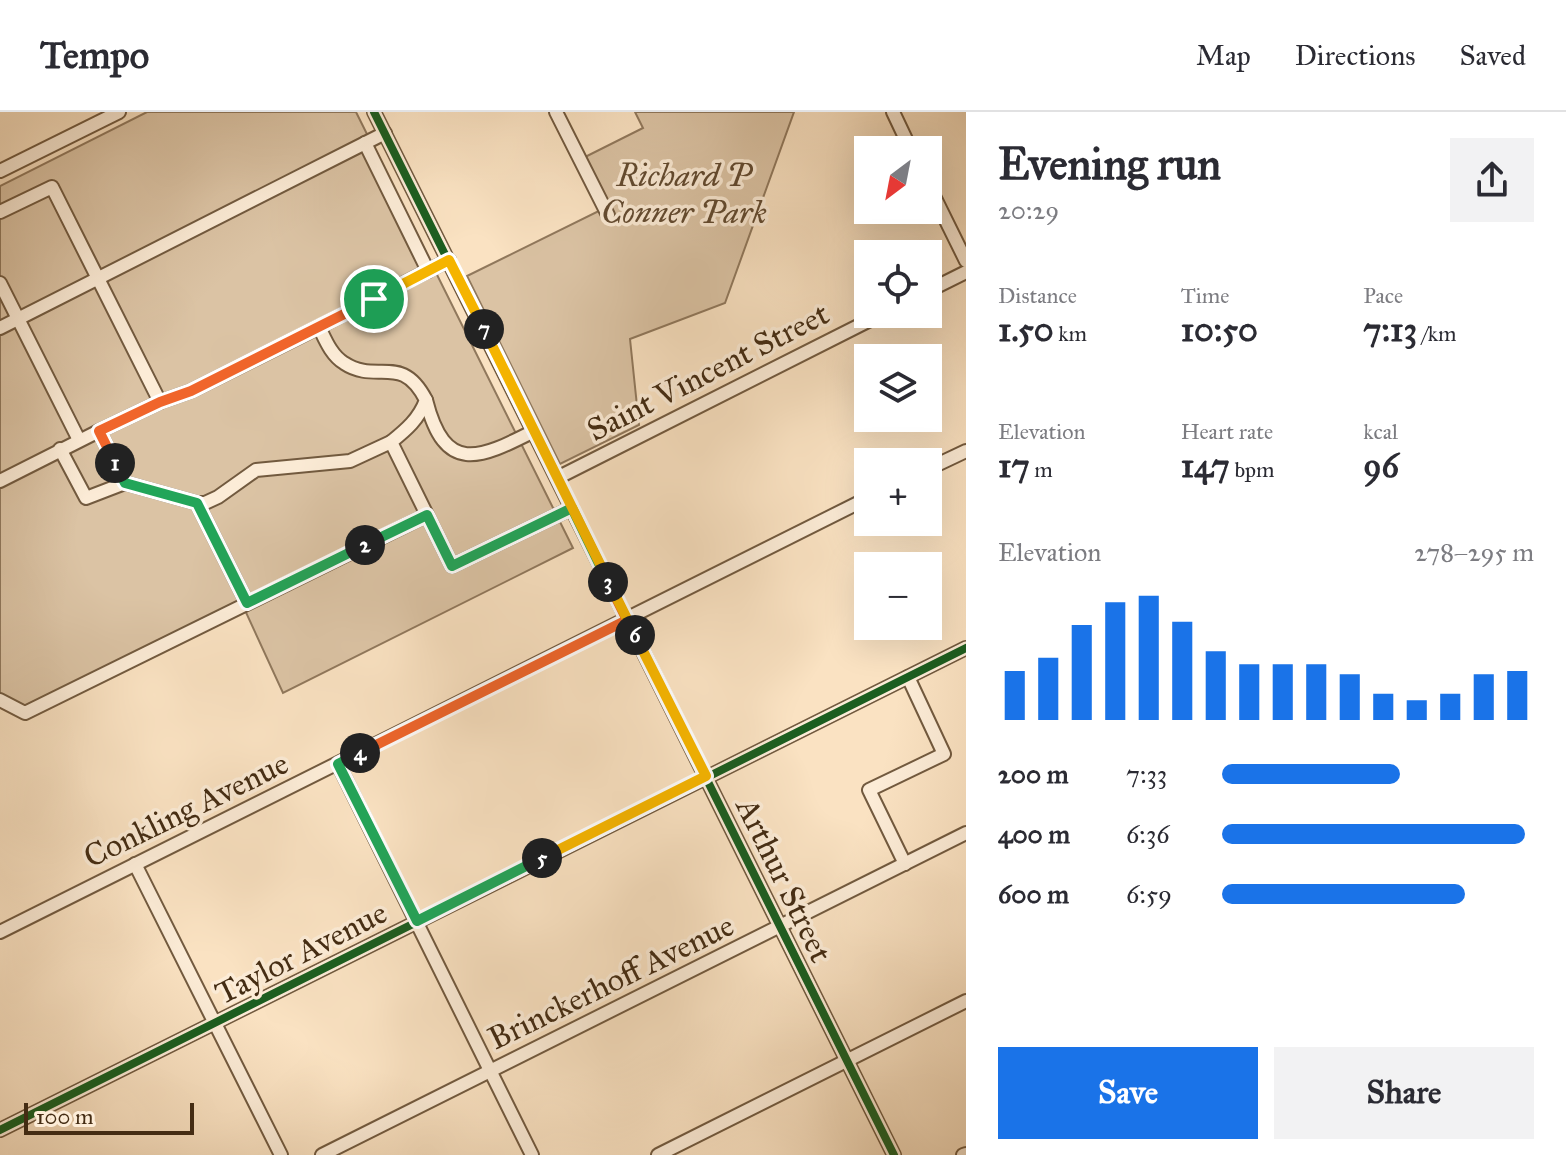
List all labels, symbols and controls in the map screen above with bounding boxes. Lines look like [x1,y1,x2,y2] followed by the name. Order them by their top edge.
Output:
[40,32,149,78] text: Tempo
[1196,38,1251,73] text: Map
[1295,38,1416,73] text: Directions
[1460,38,1526,73] text: Saved
[854,136,942,224] north arrow
[854,136,942,640] map controls
[998,137,1221,191] text: Evening run
[1450,138,1534,222] button: share
[601,156,767,232] park label: Richard P Conner Park
[998,194,1059,226] text: 20:29
[854,240,942,328] button: locate
[340,265,408,333] pin
[352,277,396,321] icon: arrive
[998,282,1077,309] text: Distance
[1181,282,1229,309] text: Time
[1363,282,1403,309] text: Pace
[581,294,835,450] street label: Saint Vincent Street
[464,309,504,349] pin: 7
[998,309,1054,350] text: 1.50
[1181,309,1258,350] text: 10:50
[1363,309,1417,350] text: 7:13
[478,315,490,342] text: 7
[1054,320,1087,347] text: km
[1417,320,1456,347] text: /km
[854,344,942,432] button: layers
[998,418,1085,445] text: Elevation
[1181,418,1273,445] text: Heart rate
[1363,418,1398,445] text: kcal
[95,443,135,483] pin: 1
[998,445,1030,486] text: 17
[1181,445,1230,486] text: 147
[1363,445,1399,486] text: 96
[854,448,942,536] button: +
[111,449,119,476] text: 1
[1030,456,1053,483] text: m
[1230,456,1275,483] text: bpm
[345,525,385,565] pin: 2
[360,531,370,558] text: 2
[998,536,1101,568] text: Elevation
[1414,536,1534,568] text: 278–295 m
[854,552,942,640] button: −
[588,562,628,602] pin: 3
[604,568,612,595] text: 3
[615,615,655,655] pin: 6
[629,621,641,648] text: 6
[340,733,380,773] pin: 4
[354,739,366,766] text: 4
[77,744,295,876] street label: Conkling Avenue
[998,758,1069,790] text: 200 m
[1126,758,1167,790] text: 7:33
[727,790,841,969] street label: Arthur Street
[998,818,1070,850] text: 400 m
[1126,818,1170,850] text: 6:36
[522,838,562,878] pin: 5
[537,844,547,871] text: 5
[998,878,1069,910] text: 600 m
[1126,878,1172,910] text: 6:59
[209,893,393,1013] street label: Taylor Avenue
[482,906,740,1058] street label: Brinckerhoff Avenue
[998,1047,1258,1139] button: Save
[1274,1047,1534,1139] button: Share
[24,1099,194,1135] scale bar
[36,1103,93,1130] text: 100 m

